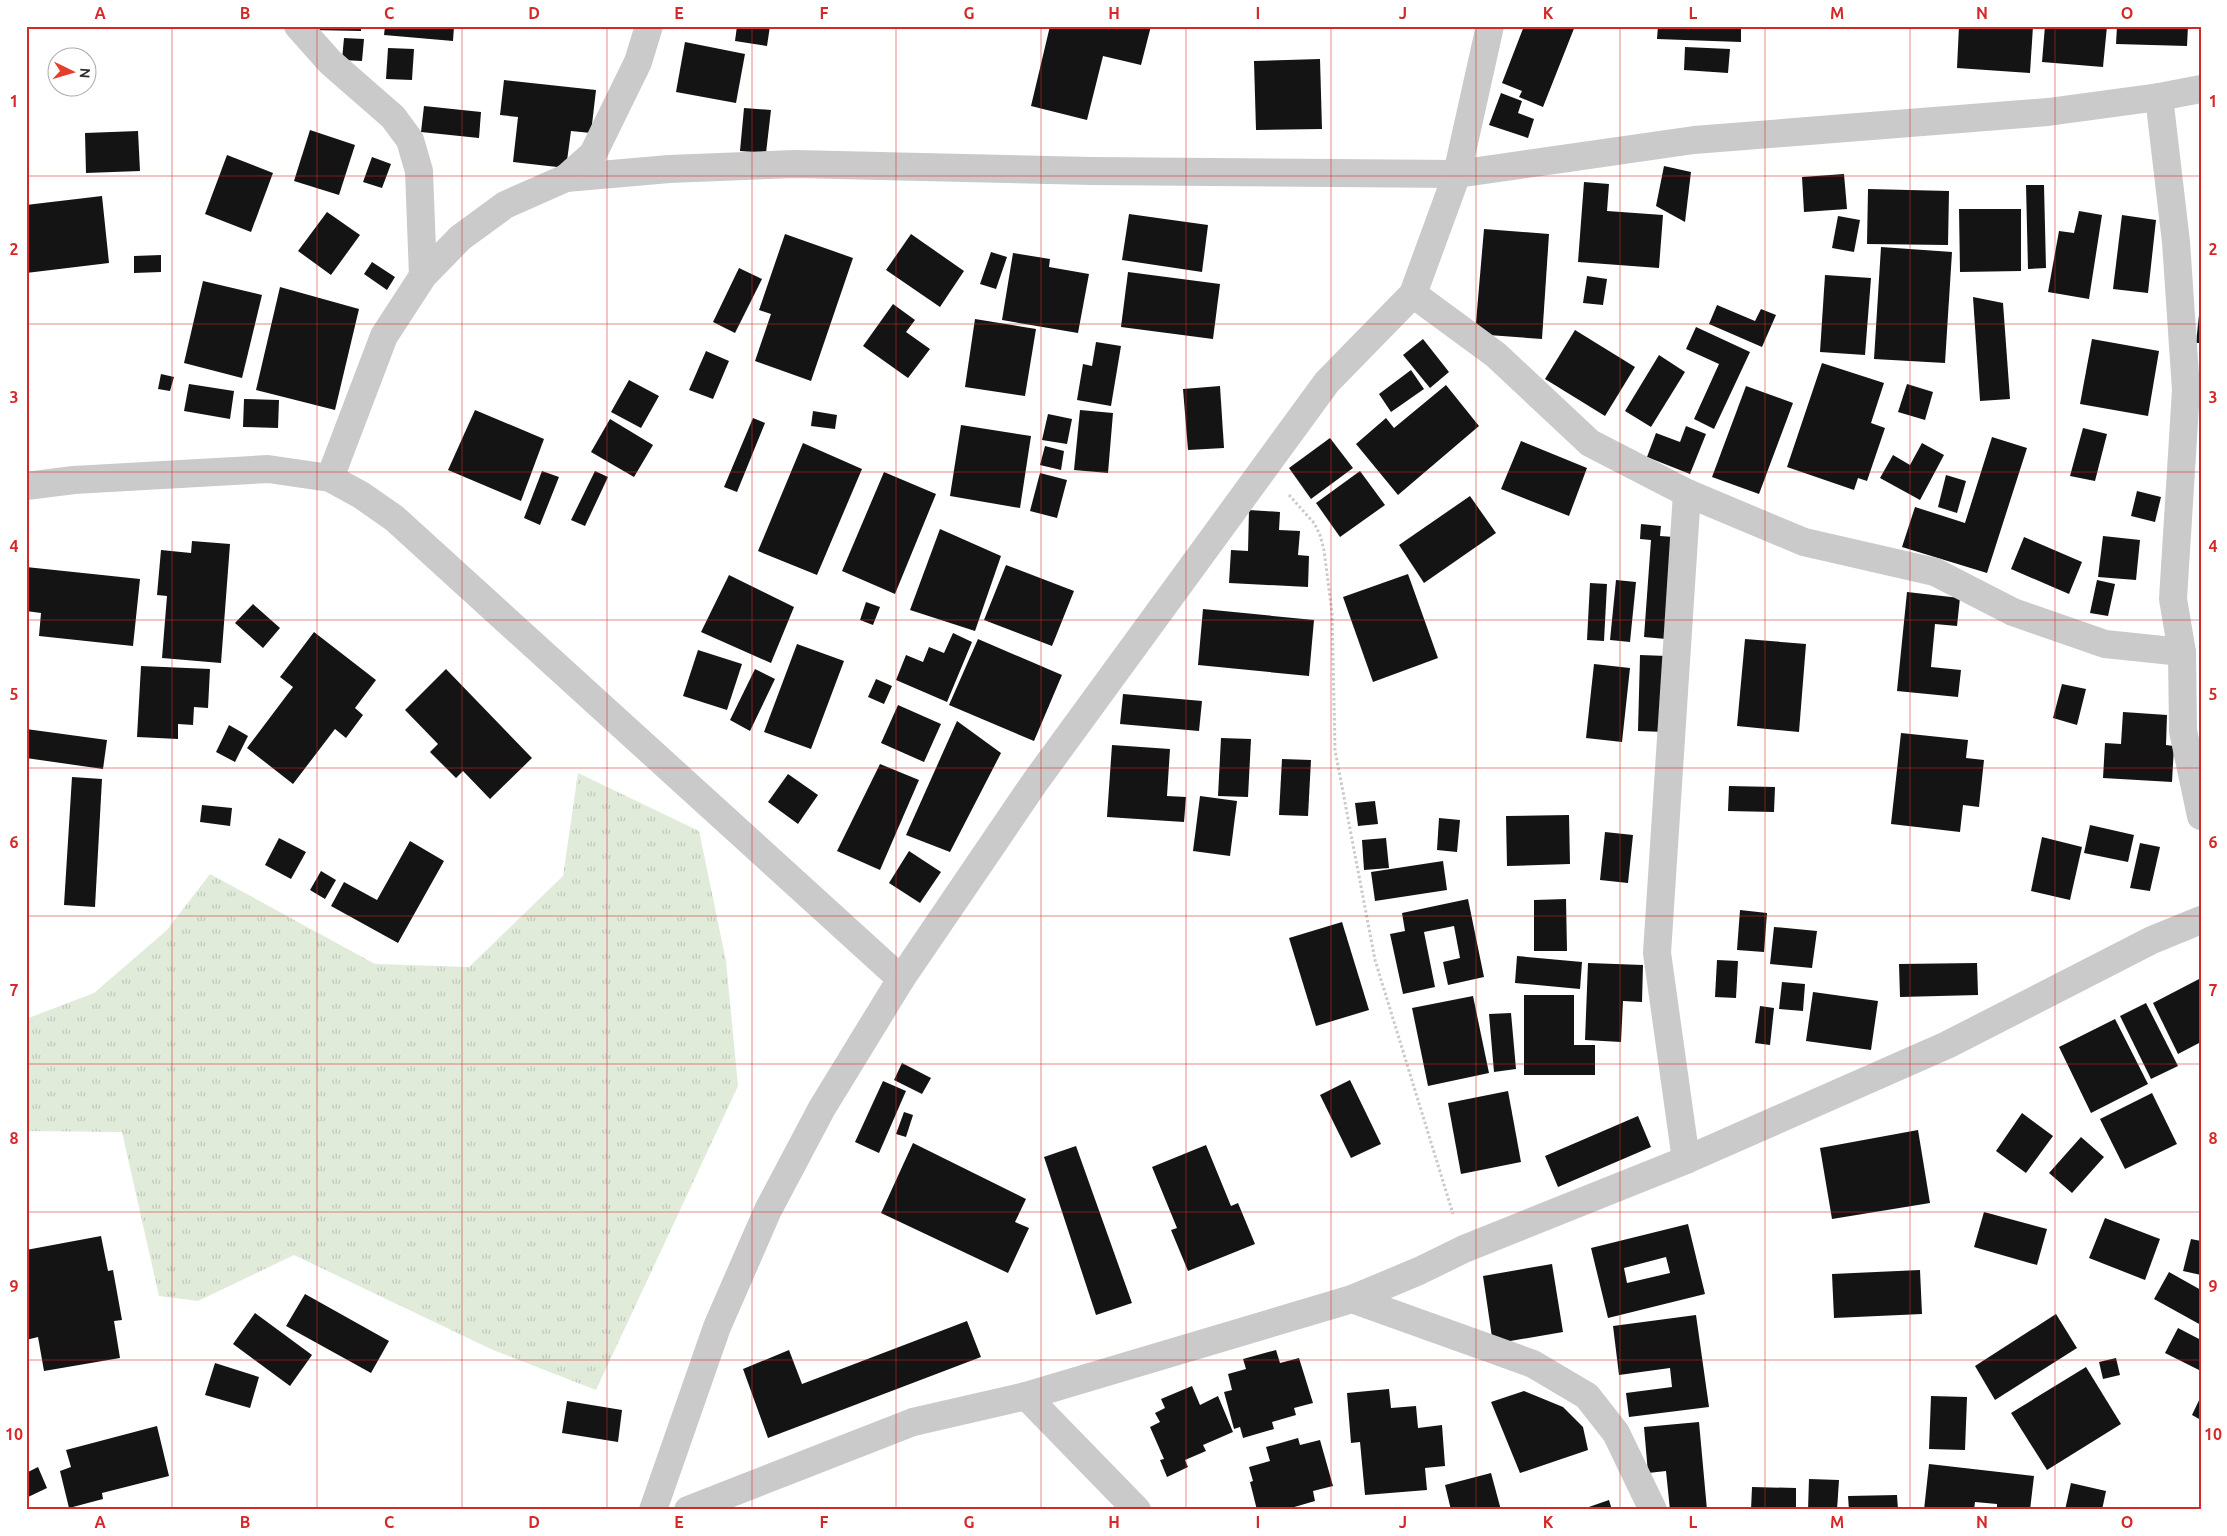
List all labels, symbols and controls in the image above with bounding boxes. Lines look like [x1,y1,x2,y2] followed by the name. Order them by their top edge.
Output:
[94,4,106,22] text: A
[240,4,250,22] text: B
[384,4,394,22] text: C
[528,4,540,22] text: D
[674,4,684,22] text: E
[820,4,829,22] text: F
[963,4,975,22] text: G
[1108,4,1120,22] text: H
[1256,4,1260,22] text: I
[1399,4,1407,22] text: J
[1543,4,1554,22] text: K
[1689,4,1698,22] text: L
[1830,4,1844,22] text: M
[1976,4,1988,22] text: N
[2121,4,2133,22] text: O
[48,48,98,98] north arrow
[77,67,93,79] text: N
[9,92,19,110] text: 1
[2208,92,2218,110] text: 1
[9,240,19,258] text: 2
[2208,240,2218,258] text: 2
[9,388,19,406] text: 3
[2208,388,2218,406] text: 3
[9,537,19,555] text: 4
[2208,537,2218,555] text: 4
[9,685,19,703] text: 5
[2208,685,2218,703] text: 5
[9,833,19,851] text: 6
[2208,833,2218,851] text: 6
[9,981,19,999] text: 7
[2208,981,2218,999] text: 7
[9,1129,19,1147] text: 8
[2208,1129,2218,1147] text: 8
[9,1277,19,1295] text: 9
[2208,1277,2218,1295] text: 9
[5,1425,23,1443] text: 10
[2204,1425,2222,1443] text: 10
[94,1513,106,1531] text: A
[240,1513,250,1531] text: B
[384,1513,394,1531] text: C
[528,1513,540,1531] text: D
[674,1513,684,1531] text: E
[820,1513,829,1531] text: F
[963,1513,975,1531] text: G
[1108,1513,1120,1531] text: H
[1256,1513,1260,1531] text: I
[1399,1513,1407,1531] text: J
[1543,1513,1554,1531] text: K
[1689,1513,1698,1531] text: L
[1830,1513,1844,1531] text: M
[1976,1513,1988,1531] text: N
[2121,1513,2133,1531] text: O

